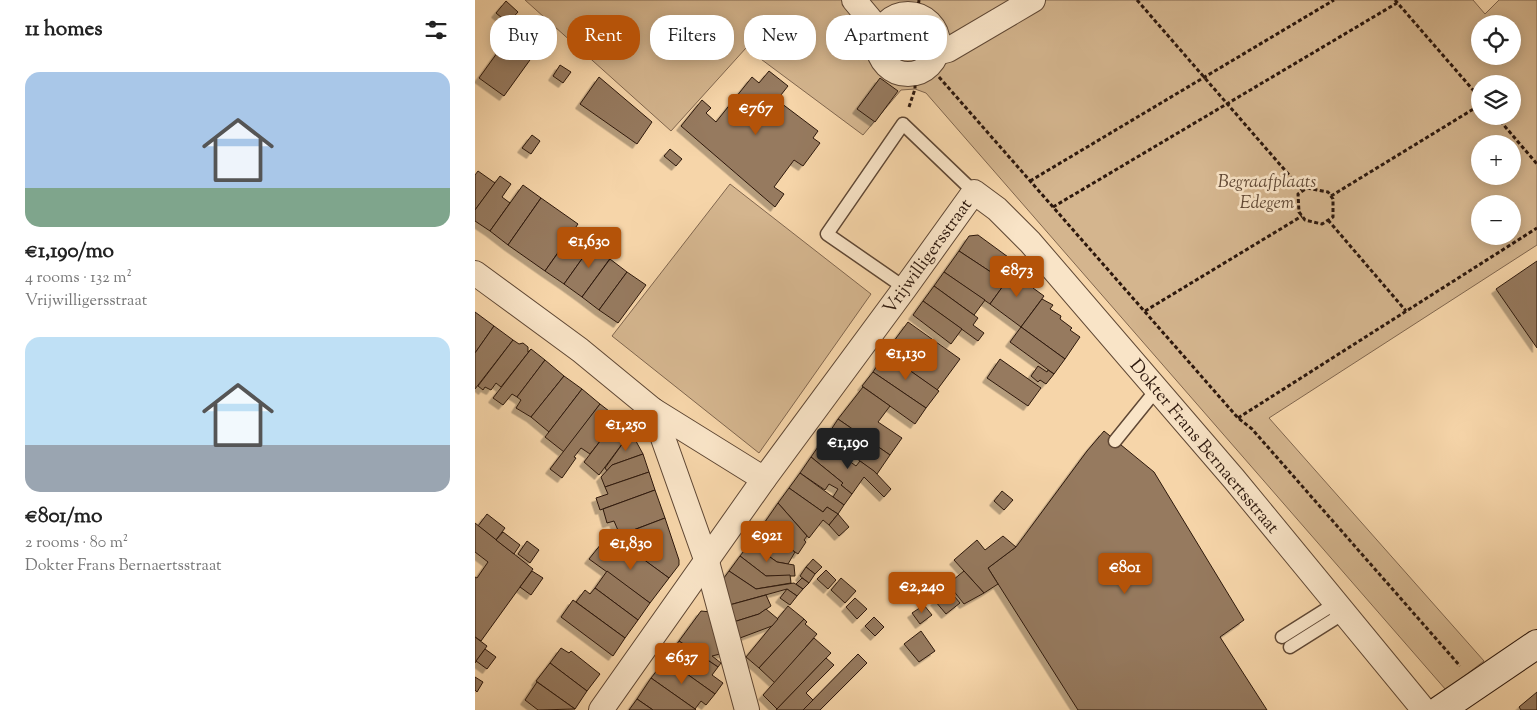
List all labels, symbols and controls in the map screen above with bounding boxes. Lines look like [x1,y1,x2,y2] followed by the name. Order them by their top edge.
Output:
[25,15,103,45] text: 11 homes
[490,15,557,60] chip: Buy
[567,15,640,60] chip: Rent
[650,15,734,60] chip: Filters
[744,15,816,60] chip: New
[826,15,947,60] chip: Apartment
[1471,15,1521,245] map controls
[1471,15,1521,65] button: locate
[422,16,450,44] icon: filters
[1471,75,1521,125] button: layers
[726,94,786,136] pin: €767
[739,98,773,121] text: €767
[193,105,283,195] icon: home
[1471,135,1521,185] button: +
[1218,170,1316,217] park label: Begraafplaats Edegem
[878,194,980,320] street label: Vrijwilligersstraat
[1471,195,1521,245] button: −
[548,226,630,269] pin: €1,630
[568,231,610,254] text: €1,630
[25,237,114,267] text: €1,190/mo
[987,256,1047,298] pin: €873
[1001,260,1033,283] text: €873
[25,267,132,290] text: 4 rooms · 132 m²
[25,290,147,313] text: Vrijwilligersstraat
[865,338,947,381] pin: €1,130
[886,343,926,366] text: €1,130
[1122,354,1285,540] street label: Dokter Frans Bernaertsstraat
[193,370,283,460] icon: home
[585,410,667,452] pin: €1,250
[606,414,646,437] text: €1,250
[807,428,889,470] pin: €1,190
[828,432,868,455] text: €1,190
[25,502,102,532] text: €801/mo
[737,520,797,563] pin: €921
[752,525,782,548] text: €921
[590,528,672,571] pin: €1,830
[25,532,128,555] text: 2 rooms · 80 m²
[610,533,652,556] text: €1,830
[1095,552,1155,595] pin: €801
[25,555,222,578] text: Dokter Frans Bernaertsstraat
[1109,557,1141,580] text: €801
[881,572,963,614] pin: €2,240
[899,576,945,599] text: €2,240
[652,642,712,685] pin: €637
[666,647,698,670] text: €637

